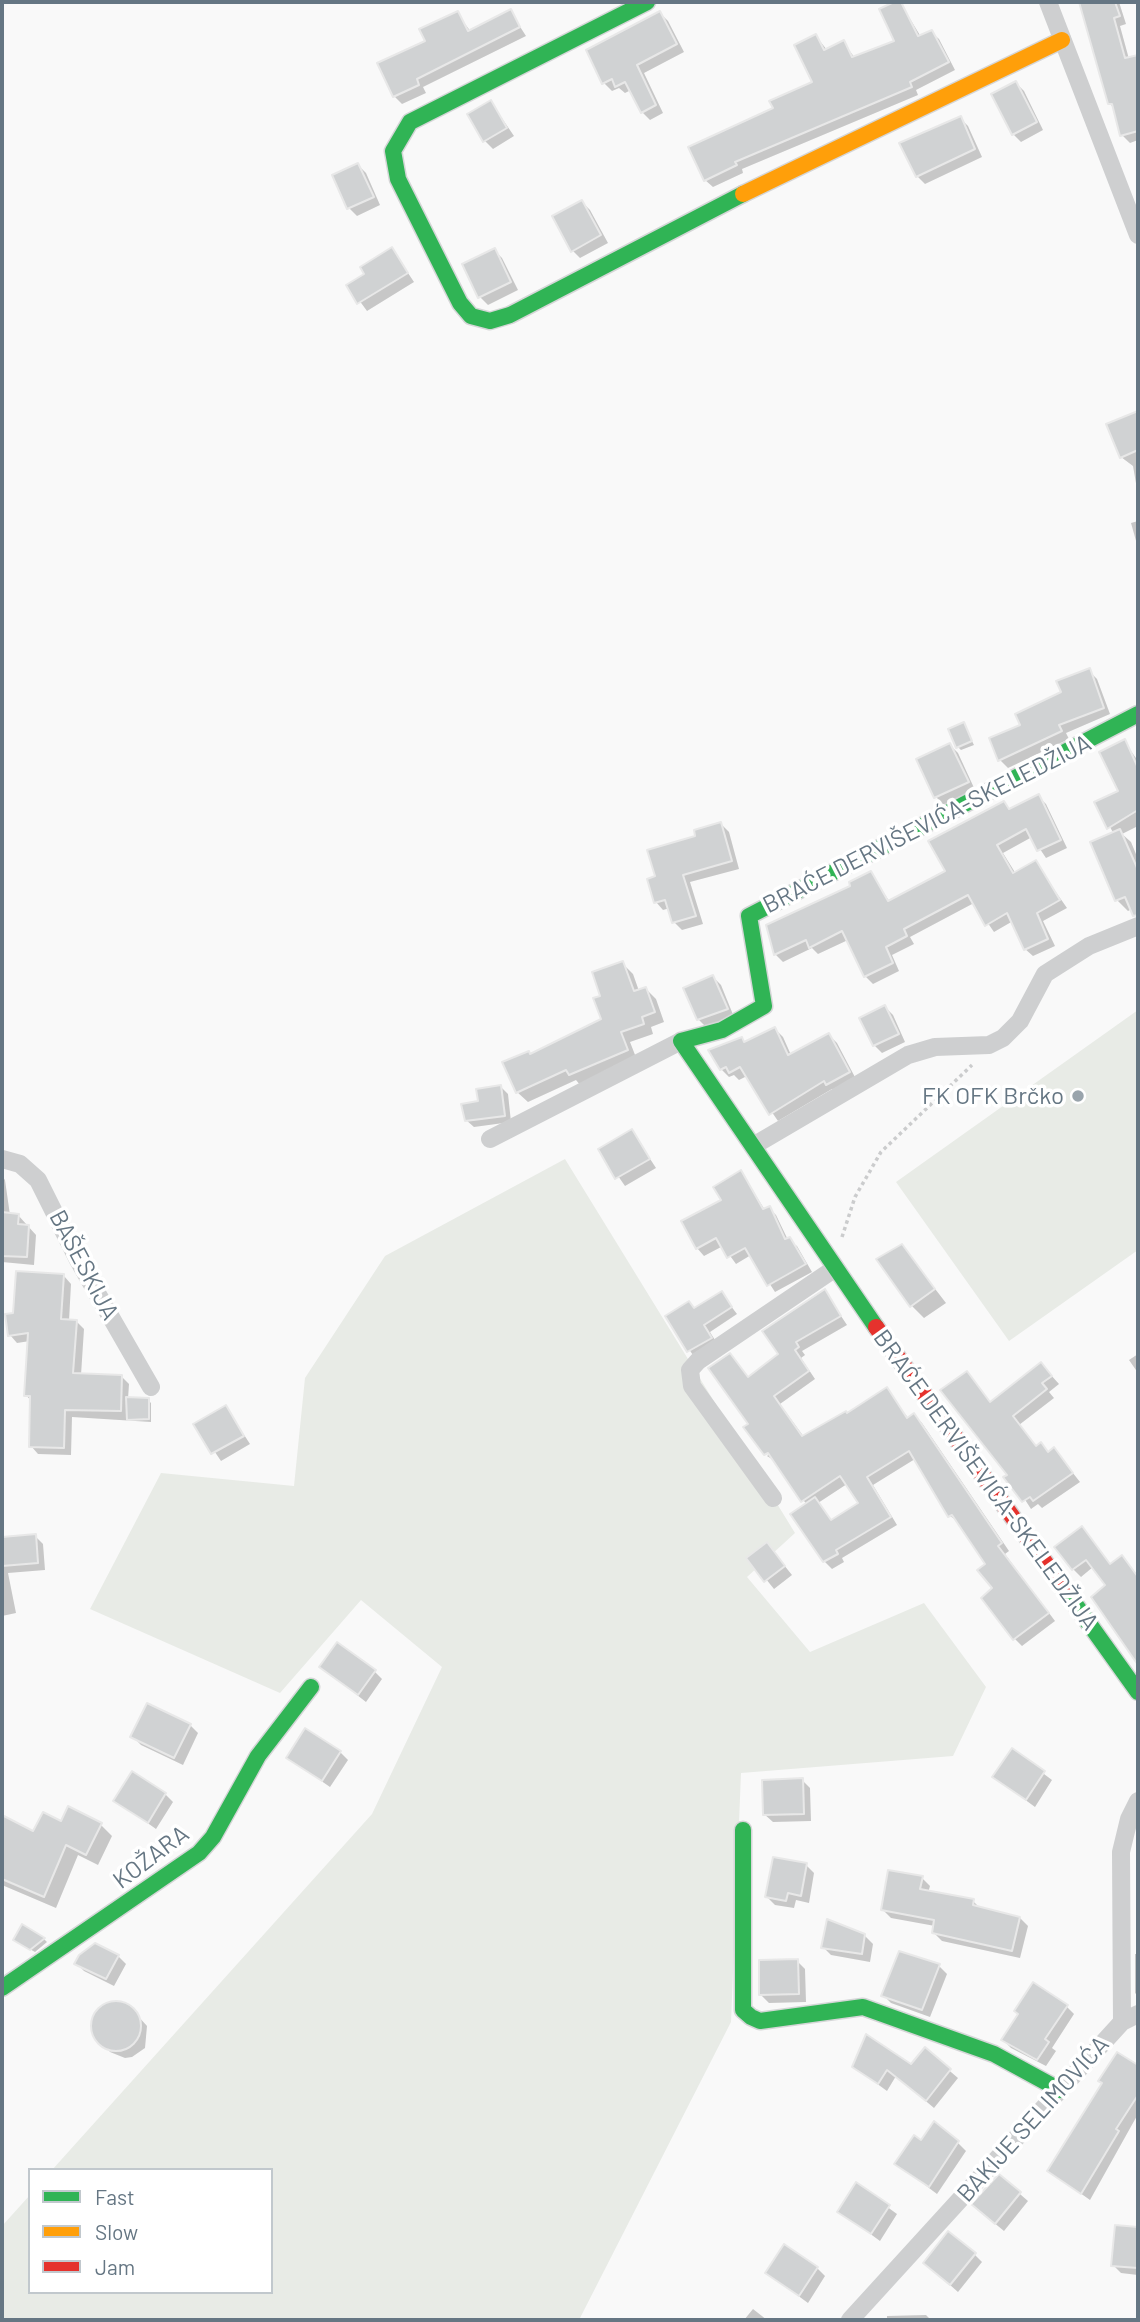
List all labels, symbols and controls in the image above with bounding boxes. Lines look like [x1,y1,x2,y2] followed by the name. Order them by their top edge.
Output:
[758,728,1096,920] street label: BRAĆE DERVIŠEVIĆA-SKELEDŽIJA
[922,1082,1064,1110] place label: FK OFK Brčko
[1070,1088,1086,1104] marker: FK OFK Brčko
[43,1205,125,1325] street label: BAŠESKIJA
[867,1324,1105,1636] street label: BRAĆE DERVIŠEVIĆA-SKELEDŽIJA
[108,1819,194,1895] street label: KOŽARA
[951,2030,1115,2208] street label: BAKIJE SELIMOVIĆA
[28,2168,273,2294] legend
[95,2184,135,2209] text: Fast
[95,2219,138,2244] text: Slow
[95,2254,135,2279] text: Jam

